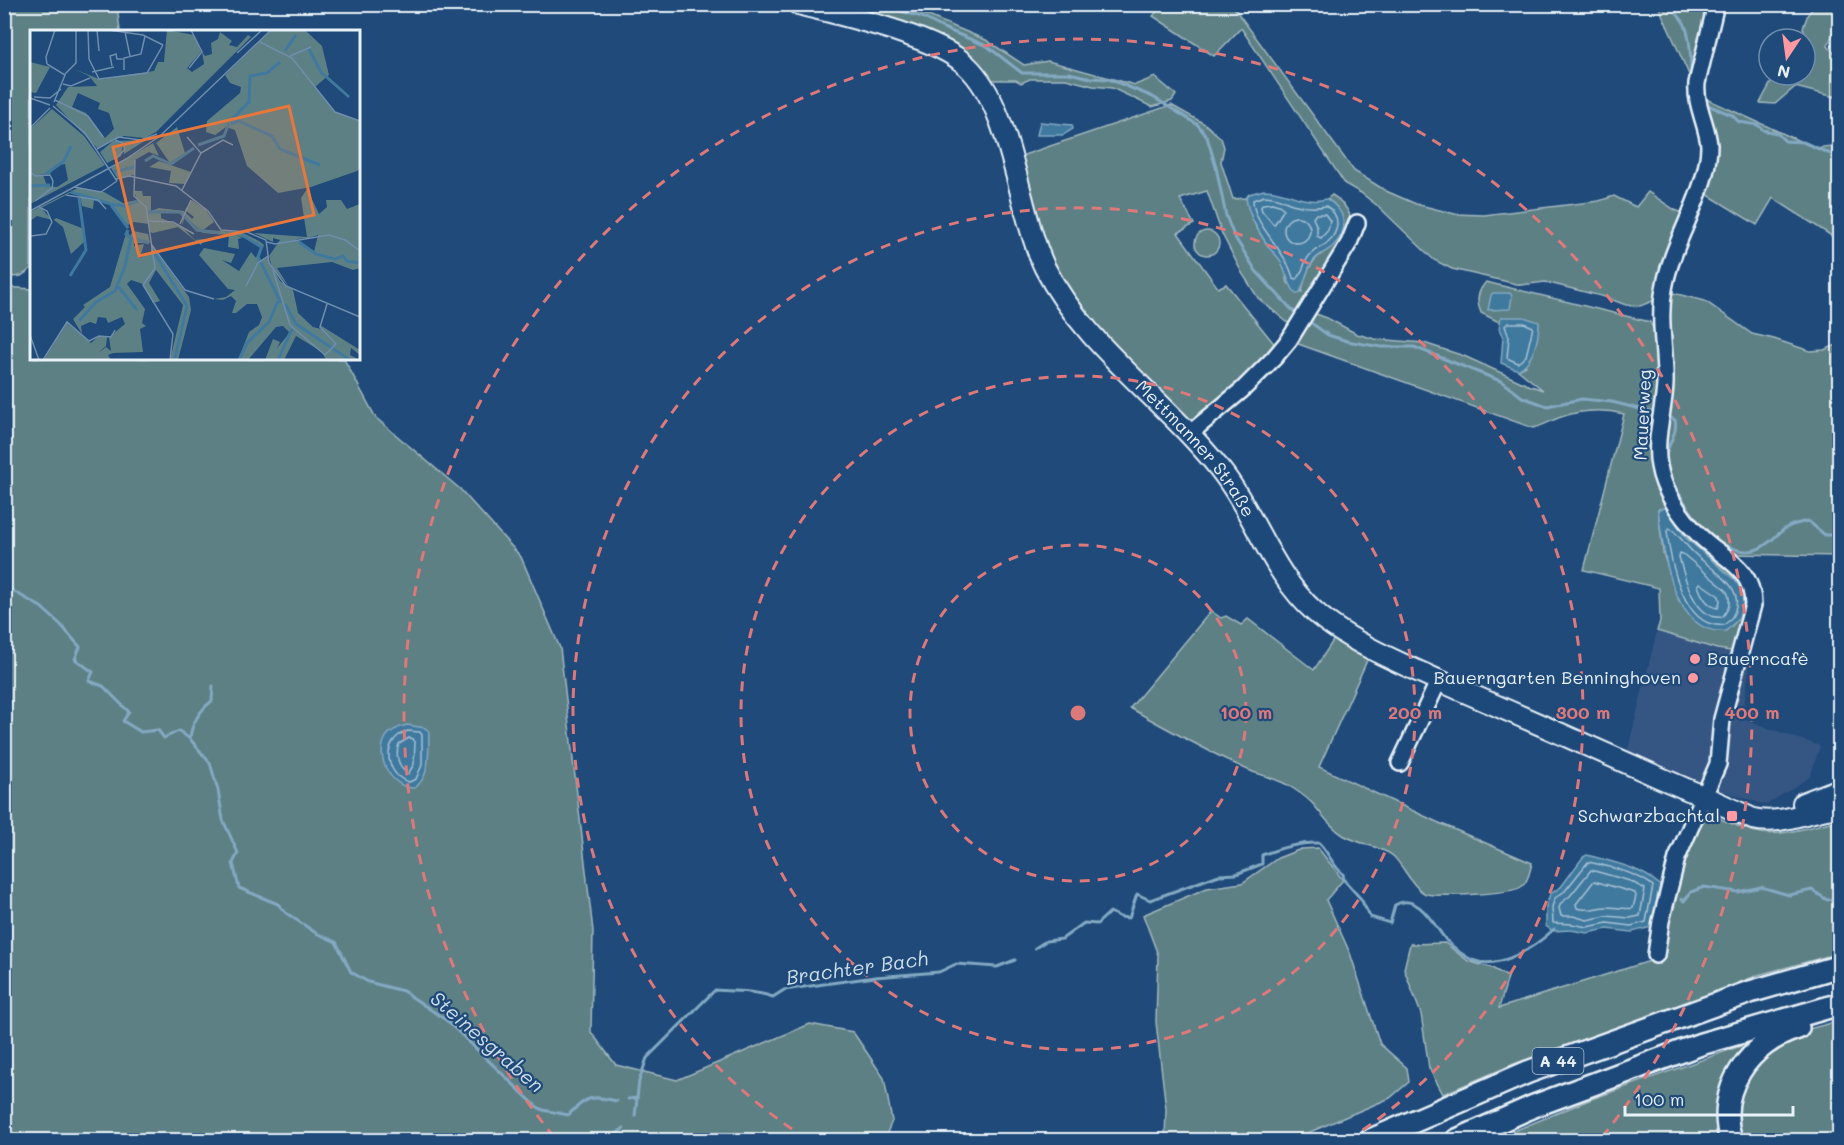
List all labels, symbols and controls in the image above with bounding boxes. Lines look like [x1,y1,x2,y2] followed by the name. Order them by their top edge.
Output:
[1757,27,1817,87] north arrow
[30,30,360,360] inset map
[1775,61,1792,84] text: N
[1628,369,1656,461] street label: Mauerweg
[1131,374,1261,521] street label: Mettmanner Straße
[1707,646,1809,670] place label: Bauerncafè
[1688,652,1702,666] marker: Bauerncafè
[1433,665,1681,689] place label: Bauerngarten Benninghoven
[1686,671,1700,685] marker: Bauerngarten Benninghoven
[1220,700,1272,724] text: 100 m
[1388,700,1442,724] text: 200 m
[1556,700,1610,724] text: 300 m
[1724,700,1780,724] text: 400 m
[1068,703,1088,723] centre of rings
[1578,803,1720,827] place label: Schwarzbachtal
[1725,809,1739,823] marker: Schwarzbachtal
[784,944,930,990] water label: Brachter Bach
[426,985,550,1098] water label: Steinesgraben
[1532,1048,1584,1074] road number: A 44
[1625,1079,1793,1117] scale bar
[1634,1087,1684,1111] text: 100 m

